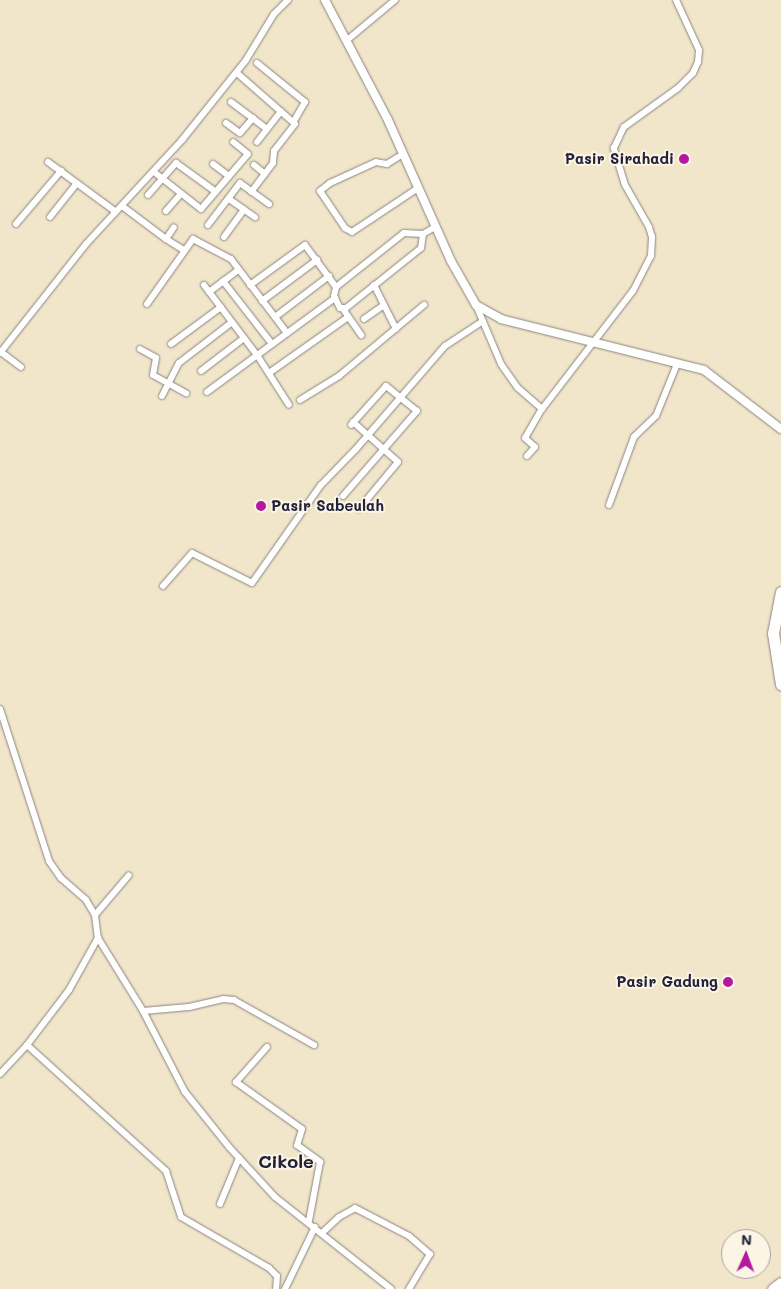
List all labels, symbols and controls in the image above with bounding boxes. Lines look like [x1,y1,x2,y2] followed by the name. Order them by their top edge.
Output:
[565,150,674,168] place label: Pasir Sirahadi
[678,153,690,165] marker: Pasir Sirahadi
[271,497,384,515] place label: Pasir Sabeulah
[255,500,267,512] marker: Pasir Sabeulah
[616,973,718,991] place label: Pasir Gadung
[722,976,734,988] marker: Pasir Gadung
[258,1150,314,1172] district label: Cikole
[721,1229,771,1279] north arrow
[741,1230,752,1249] text: N

